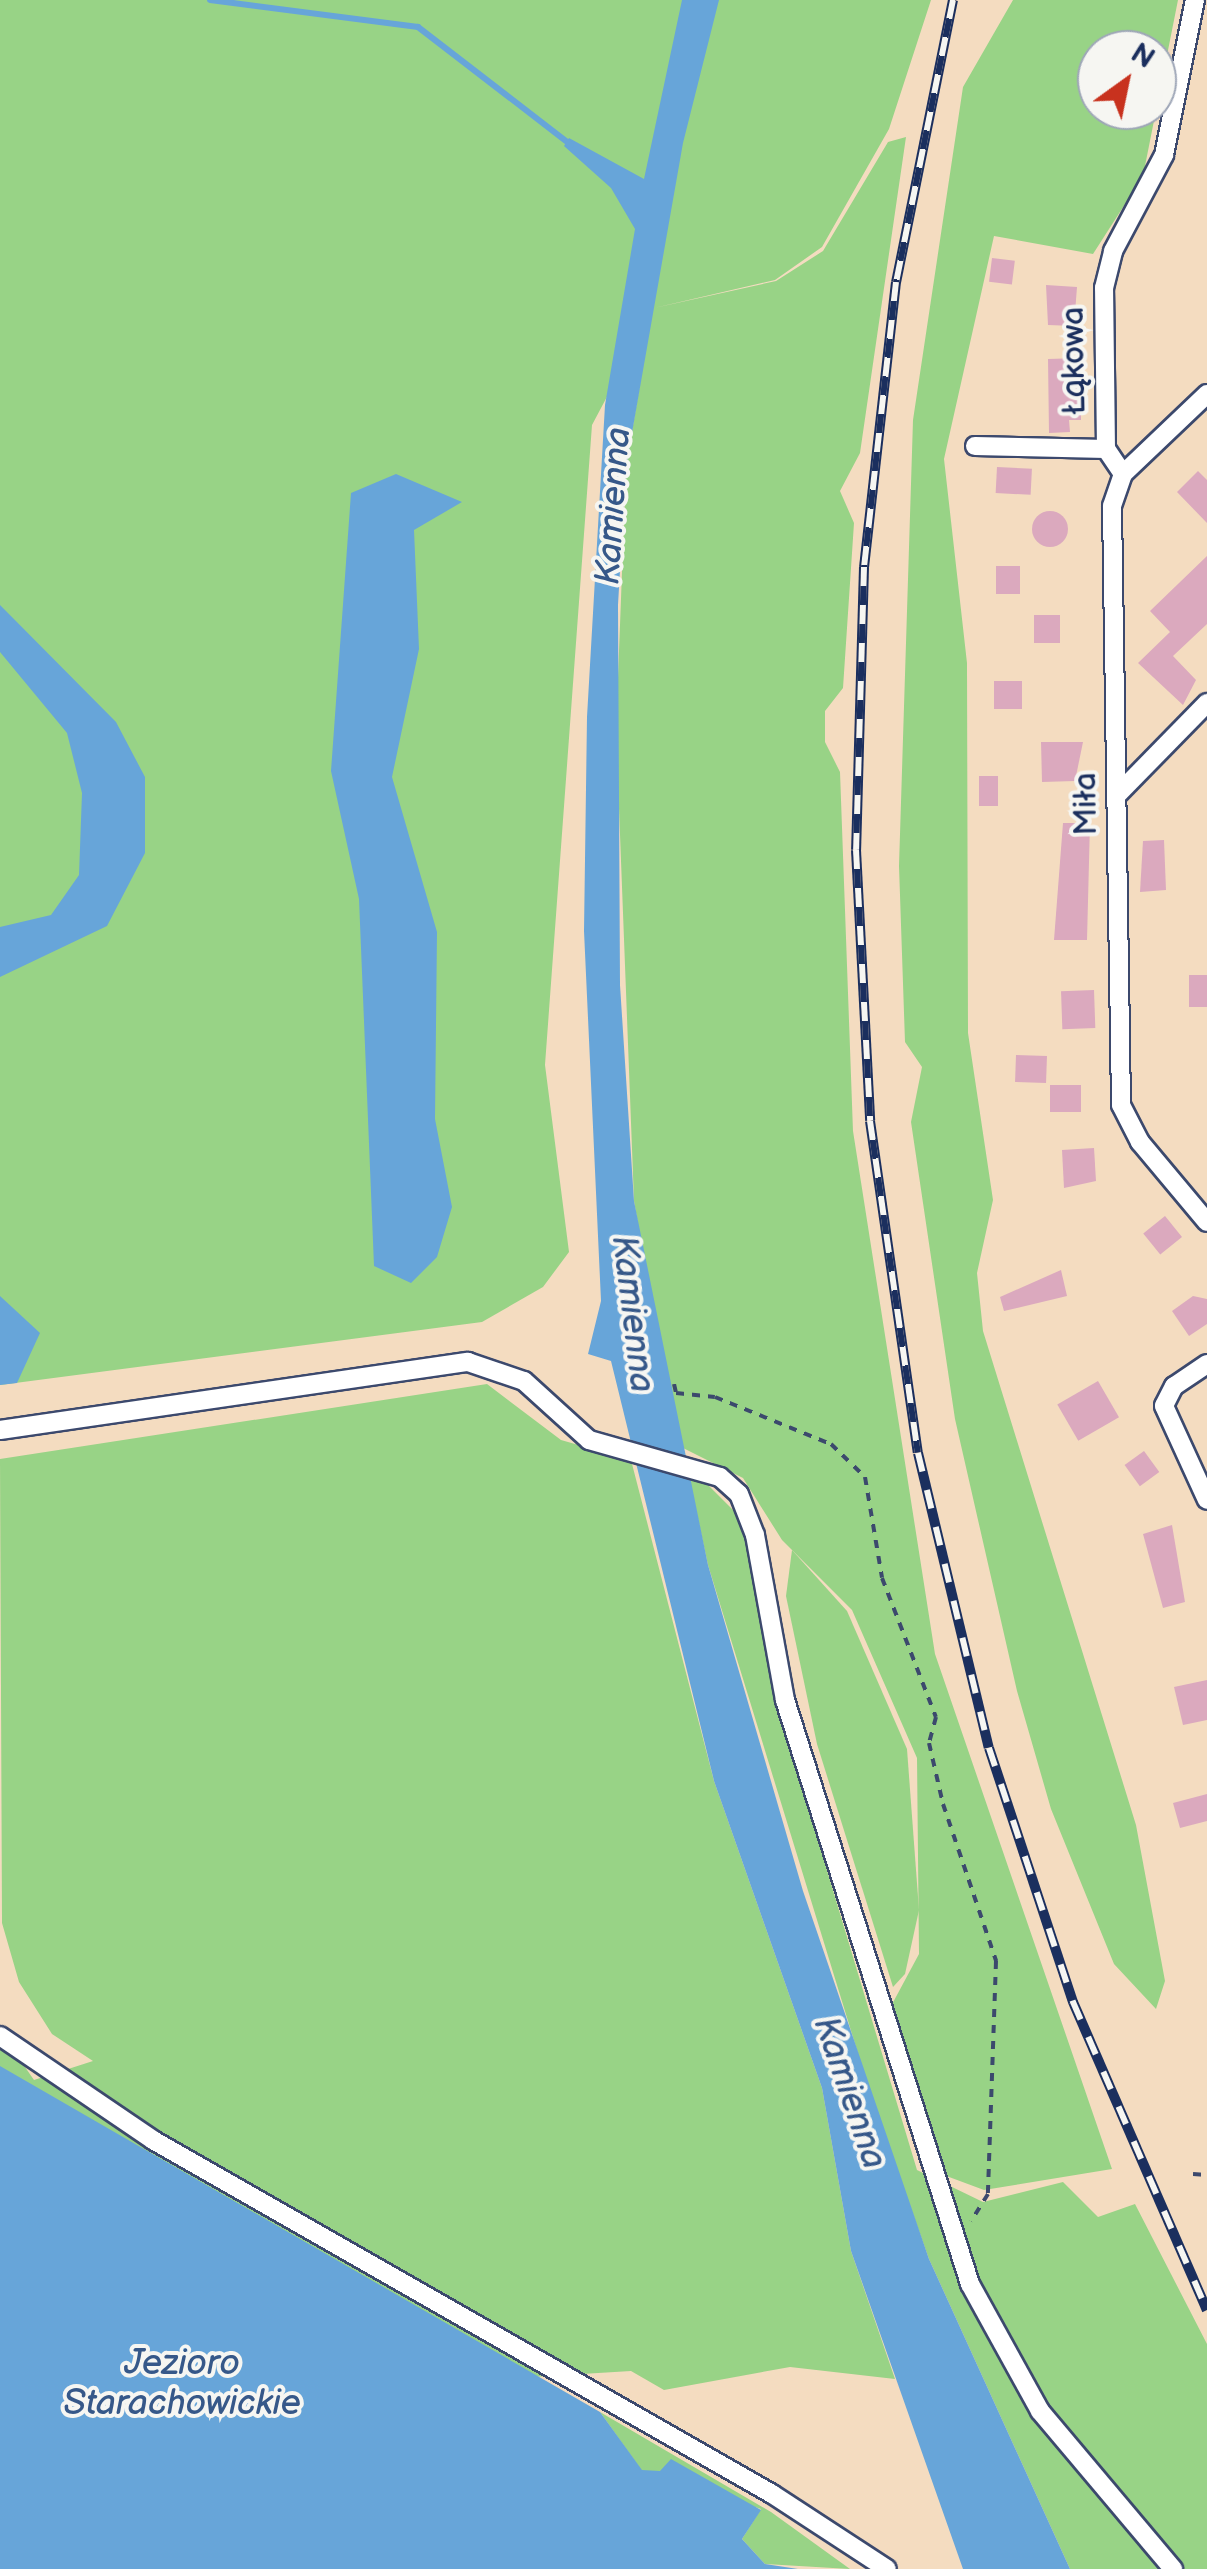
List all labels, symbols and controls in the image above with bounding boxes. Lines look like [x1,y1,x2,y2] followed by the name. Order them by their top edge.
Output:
[1077,30,1177,130] north arrow
[1125,37,1160,76] text: N
[1055,307,1095,415] street label: Łąkowa
[588,426,640,586] water label: Kamienna
[1067,772,1107,836] street label: Miła
[602,1233,662,1395] water label: Kamienna
[803,2012,895,2174] water label: Kamienna
[63,2343,301,2425] water label: Jezioro Starachowickie

